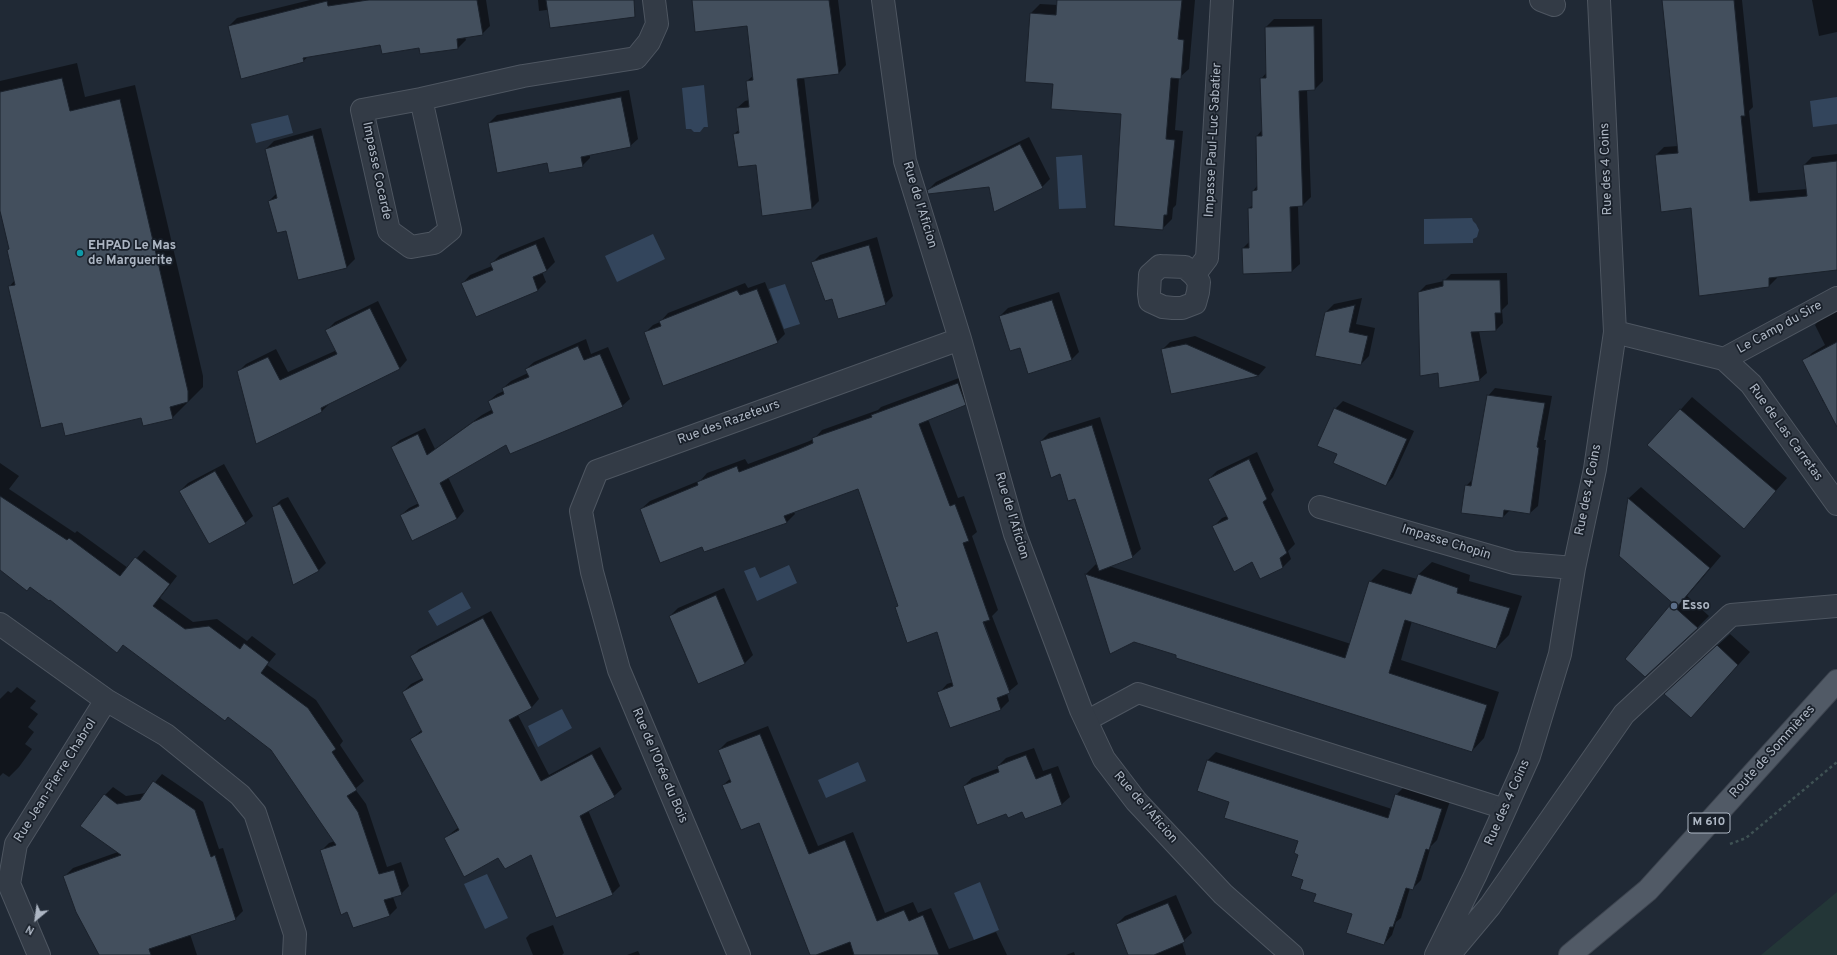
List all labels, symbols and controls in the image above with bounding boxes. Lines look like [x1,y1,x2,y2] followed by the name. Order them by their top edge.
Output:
[1202,62,1226,218] street label: Impasse Paul-Luc Sabatier
[358,121,394,221] street label: Impasse Cocarde
[1598,122,1616,216] street label: Rue des 4 Coins
[898,160,940,250] street label: Rue de l'Aficion
[88,238,176,269] place label: EHPAD Le Mas de Marguerite
[75,248,85,258] marker: EHPAD Le Mas de Marguerite
[1735,298,1825,358] street label: Le Camp du Sire
[1745,381,1825,485] street label: Rue de Las Carretas
[676,397,782,449] street label: Rue des Razeteurs
[1573,443,1605,537] street label: Rue des 4 Coins
[990,471,1032,561] street label: Rue de l'Aficion
[1400,522,1492,564] street label: Impasse Chopin
[1682,598,1710,614] place label: Esso
[1669,601,1679,611] marker: Esso
[1727,702,1819,802] street label: Route de Sommières
[628,706,690,826] street label: Rue de l'Orée du Bois
[12,716,100,846] street label: Rue Jean-Pierre Chabrol
[1482,758,1534,848] street label: Rue des 4 Coins
[1110,769,1180,847] street label: Rue de l'Aficion
[1688,813,1730,833] road number: M 610
[16,899,56,939] north arrow
[23,921,37,938] text: N

